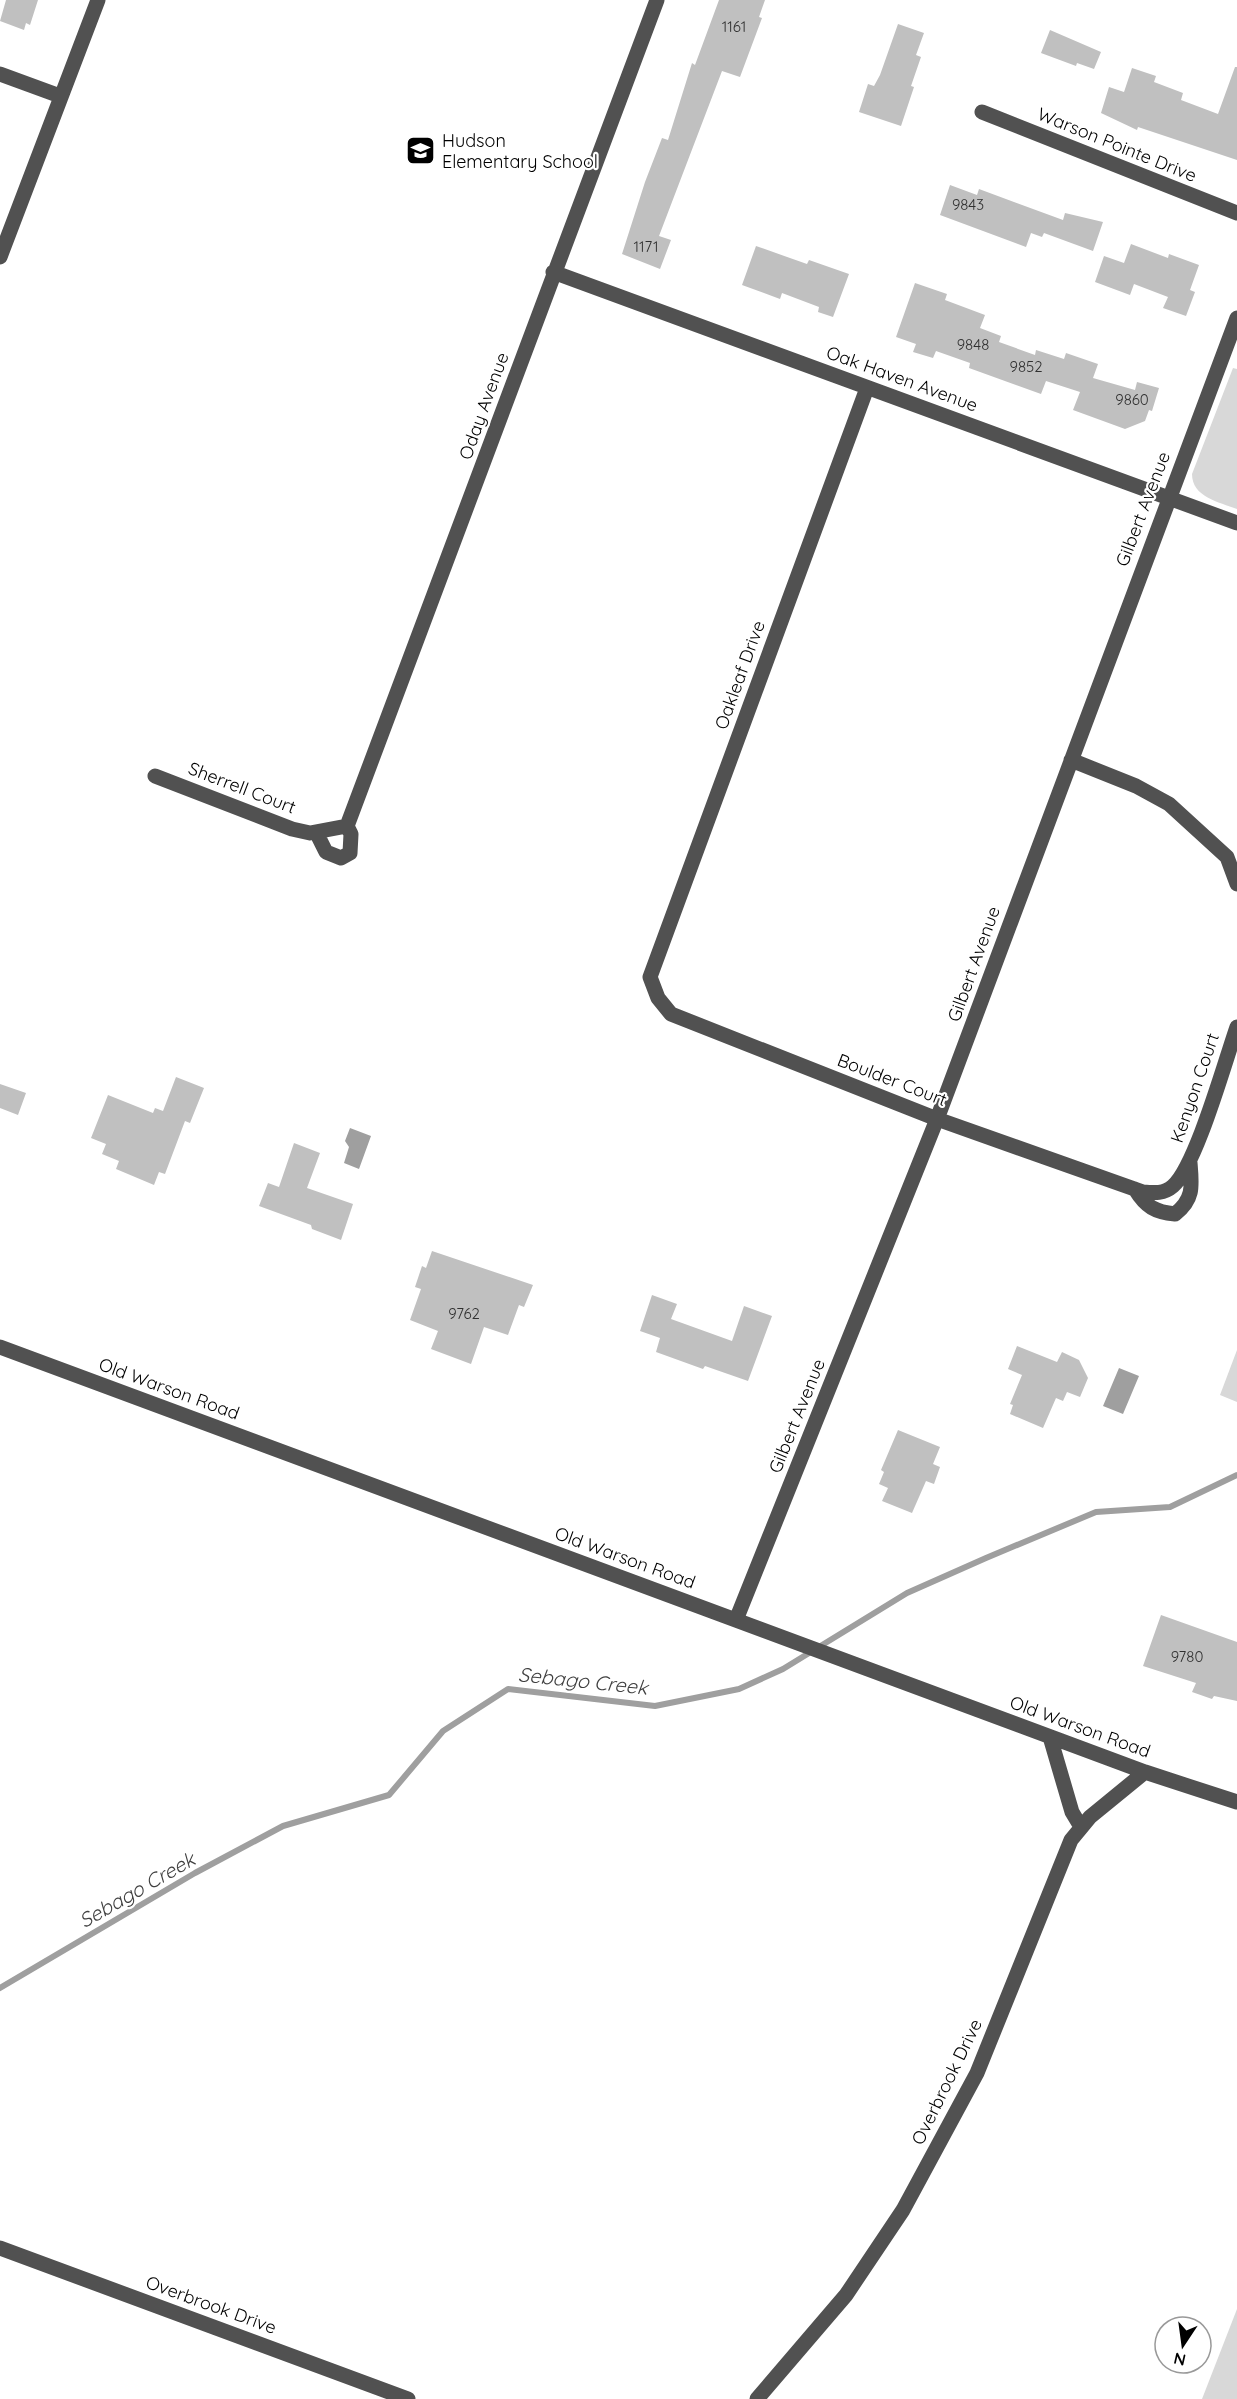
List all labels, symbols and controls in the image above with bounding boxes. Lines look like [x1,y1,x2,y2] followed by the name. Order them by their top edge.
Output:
[722,17,746,36] house number: 1161
[1034,102,1200,187] street label: Warson Pointe Drive
[442,129,598,173] place label: Hudson Elementary School
[405,135,437,167] school or university icon: Hudson Elementary School
[952,195,984,214] house number: 9843
[633,237,659,256] house number: 1171
[957,335,989,354] house number: 9848
[823,340,981,417] street label: Oak Haven Avenue
[453,349,514,463] street label: Oday Avenue
[1010,357,1042,376] house number: 9852
[1115,390,1149,409] house number: 9860
[1110,448,1175,569] street label: Gilbert Avenue
[709,617,770,732] street label: Oakleaf Drive
[185,757,299,819] street label: Sherrell Court
[942,903,1005,1025] street label: Gilbert Avenue
[1165,1030,1224,1146] street label: Kenyon Court
[834,1048,950,1111] street label: Boulder Court
[448,1304,480,1323] house number: 9762
[96,1352,243,1425] street label: Old Warson Road
[763,1355,830,1476] street label: Gilbert Avenue
[552,1521,699,1594] street label: Old Warson Road
[1171,1647,1203,1666] house number: 9780
[517,1661,651,1700] water label: Sebago Creek
[1007,1690,1154,1763] street label: Old Warson Road
[74,1845,201,1933] water label: Sebago Creek
[906,2015,987,2149] street label: Overbrook Drive
[143,2270,280,2339] street label: Overbrook Drive
[1153,2315,1213,2375] north arrow
[1172,2349,1188,2371] text: N

